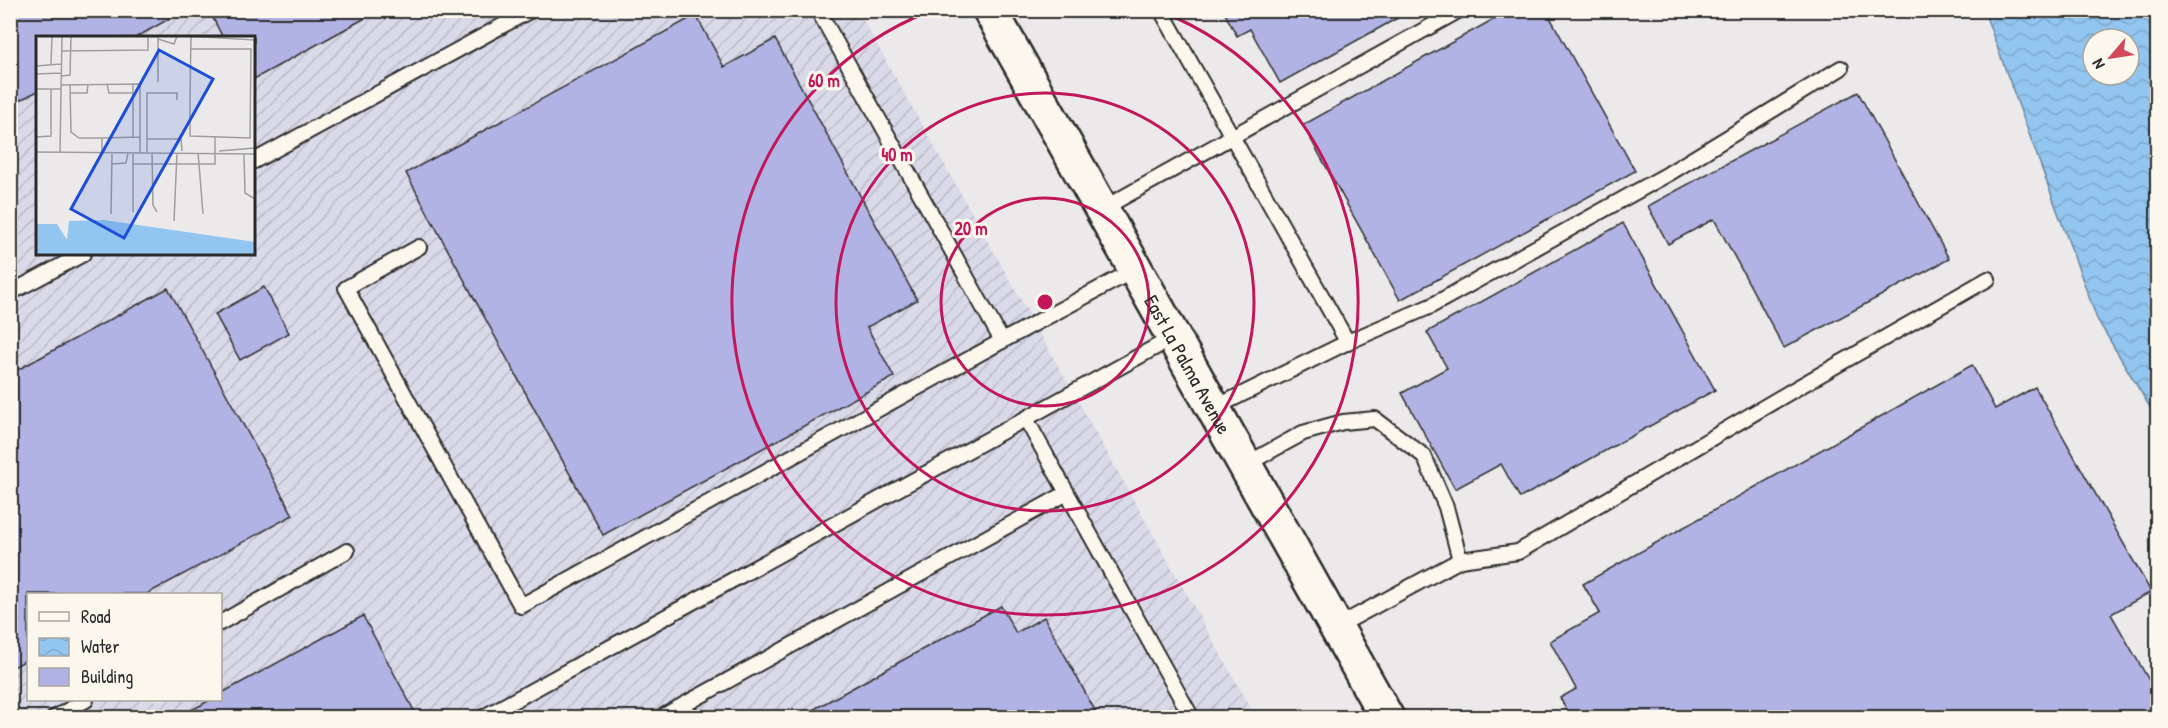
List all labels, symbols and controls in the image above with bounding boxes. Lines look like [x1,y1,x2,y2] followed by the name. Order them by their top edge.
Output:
[2081,27,2141,87] north arrow
[36,36,255,255] inset map
[2086,55,2110,73] text: N
[808,68,840,93] text: 60 m
[881,142,913,167] text: 40 m
[955,216,987,241] text: 20 m
[1139,290,1238,439] street label: East La Palma Avenue
[1035,292,1055,312] centre of rings
[27,593,222,701] legend
[81,604,111,629] text: Road
[81,634,119,659] text: Water
[81,664,133,689] text: Building

